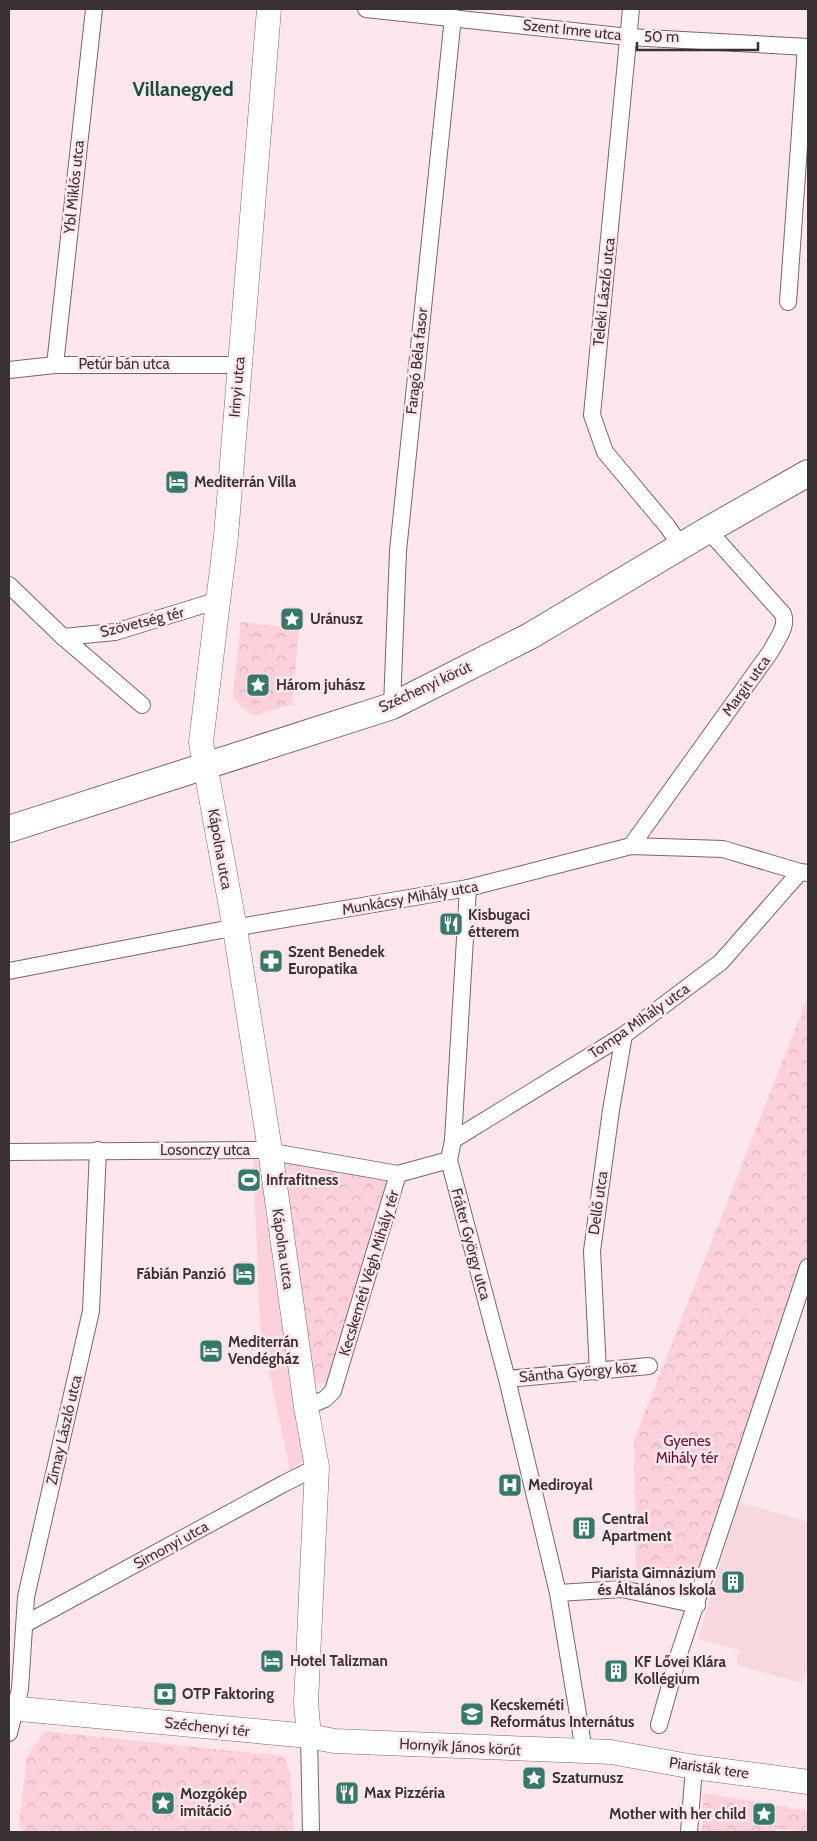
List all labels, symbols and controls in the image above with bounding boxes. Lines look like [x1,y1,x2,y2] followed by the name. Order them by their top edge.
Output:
[522,16,623,44] street label: Szent Imre utca
[637,20,758,52] scale bar
[644,28,679,46] text: 50 m
[132,77,234,101] district label: Villanegyed
[60,139,88,236] street label: Ybl Miklós utca
[589,236,619,347] street label: Teleki László utca
[402,307,432,415] street label: Faragó Béla fasor
[78,355,170,373] street label: Petúr bán utca
[225,355,249,418] street label: Irinyi utca
[164,469,190,495] hotel icon: Mediterrán Villa
[194,473,297,491] place label: Mediterrán Villa
[98,603,186,641] street label: Szövetség tér
[279,606,305,632] place icon: Uránusz
[310,610,363,628] place label: Uránusz
[718,652,774,720] street label: Margit utca
[376,658,474,716] street label: Széchenyi körút
[245,672,271,698] place icon: Három juhász
[276,676,365,694] place label: Három juhász
[204,807,236,892] street label: Kápolna utca
[341,877,480,919] street label: Munkácsy Mihály utca
[468,906,530,941] place label: Kisbugaci étterem
[438,911,464,937] restaurant icon: Kisbugaci étterem
[288,943,385,978] place label: Szent Benedek Europatika
[258,948,284,974] pharmacy icon: Szent Benedek Europatika
[585,979,694,1062] street label: Tompa Mihály utca
[160,1141,251,1159] street label: Losonczy utca
[236,1167,262,1193] sports icon: Infrafitness
[585,1169,611,1236] street label: Dellő utca
[266,1171,338,1189] place label: Infrafitness
[447,1186,495,1303] street label: Fráter György utca
[335,1188,403,1358] street label: Kecskeméti Végh Mihály tér
[268,1207,298,1291] street label: Kápolna utca
[231,1261,257,1287] hotel icon: Fábián Panzió
[136,1265,226,1283] place label: Fábián Panzió
[228,1333,299,1368] place label: Mediterrán Vendégház
[198,1338,224,1364] hotel icon: Mediterrán Vendégház
[518,1358,638,1386] street label: Sántha György köz
[43,1373,86,1487] street label: Zimay László utca
[656,1432,718,1467] park label: Gyenes Mihály tér
[497,1472,523,1498] hospital icon: Mediroyal
[528,1476,593,1494] place label: Mediroyal
[602,1510,672,1545] place label: Central Apartment
[571,1515,597,1541] building icon: Central Apartment
[131,1517,212,1573] street label: Simonyi utca
[591,1564,717,1599] place label: Piarista Gimnázium és Általános Iskola
[720,1569,746,1595] building icon: Piarista Gimnázium és Általános Iskola
[259,1648,285,1674] hotel icon: Hotel Talizman
[290,1652,388,1670] place label: Hotel Talizman
[634,1653,726,1688] place label: KF Lővei Klára Kollégium
[603,1658,629,1684] building icon: KF Lővei Klára Kollégium
[152,1681,178,1707] bank icon: OTP Faktoring
[182,1685,274,1703] place label: OTP Faktoring
[490,1696,634,1731] place label: Kecskeméti Református Internátus
[459,1701,485,1727] school or university icon: Kecskeméti Református Internátus
[164,1714,251,1740] street label: Széchenyi tér
[399,1735,521,1759] street label: Hornyik János körút
[668,1754,750,1783] street label: Piaristák tere
[521,1765,547,1791] place icon: Szaturnusz
[552,1769,623,1787] place label: Szaturnusz
[334,1780,360,1806] restaurant icon: Max Pizzéria
[364,1784,445,1802] place label: Max Pizzéria
[180,1785,247,1820] place label: Mozgókép imitáció
[150,1790,176,1816] place icon: Mozgókép imitáció
[751,1801,777,1827] place icon: Mother with her child
[609,1805,746,1823] place label: Mother with her child

